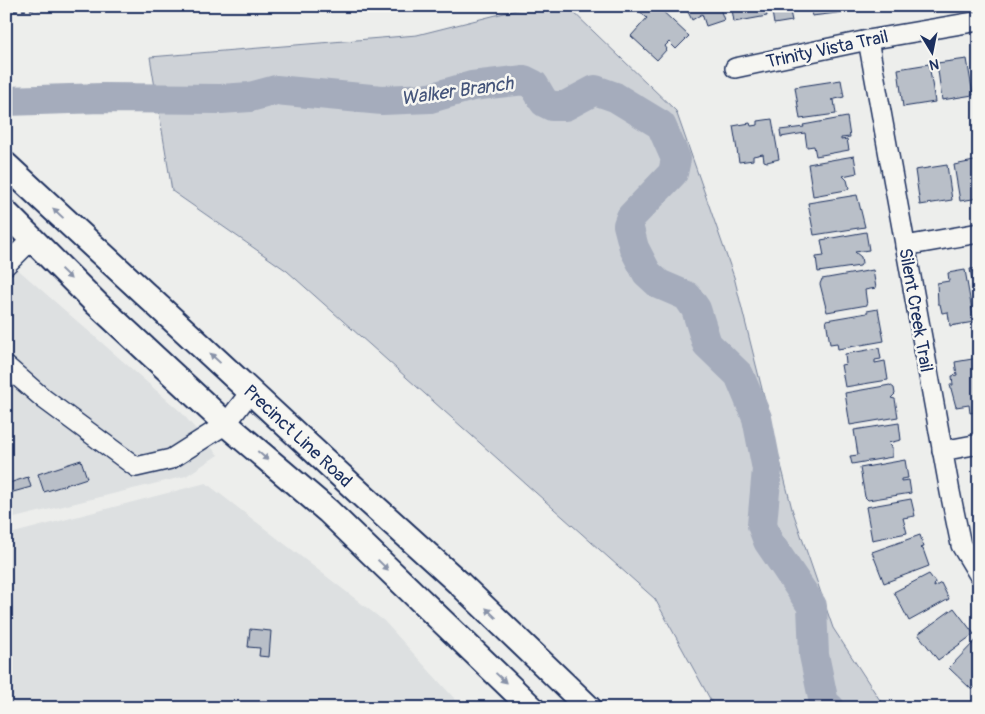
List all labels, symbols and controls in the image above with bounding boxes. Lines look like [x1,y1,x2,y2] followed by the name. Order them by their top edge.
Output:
[764,25,890,74] street label: Trinity Vista Trail
[908,28,958,78] north arrow
[928,55,940,74] text: N
[400,71,516,111] water label: Walker Branch
[52,207,64,219] one-way arrow
[893,246,938,374] street label: Silent Creek Trail
[60,267,72,279] one-way arrow
[209,352,221,364] one-way arrow
[238,380,357,493] street label: Precinct Line Road
[257,450,269,462] one-way arrow
[377,559,389,571] one-way arrow
[485,607,497,619] one-way arrow
[494,672,506,684] one-way arrow

